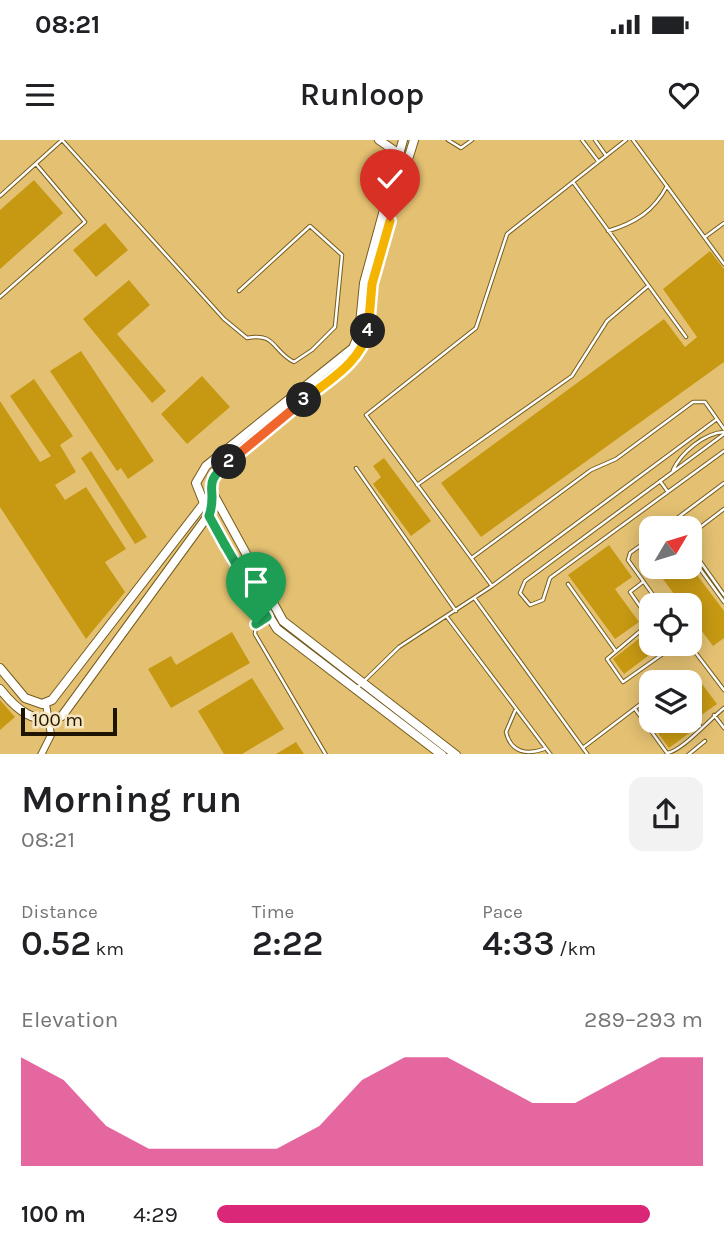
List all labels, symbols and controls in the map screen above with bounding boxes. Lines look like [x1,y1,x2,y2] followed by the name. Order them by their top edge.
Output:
[35,9,100,40] text: 08:21
[21,76,59,114] icon: menu
[300,76,424,113] text: Runloop
[665,76,703,114] icon: heart
[360,149,420,221] pin
[371,160,409,198] icon: check
[350,314,386,348] pin: 4
[362,319,373,341] text: 4
[286,383,322,418] pin: 3
[298,388,309,410] text: 3
[212,444,246,480] pin: 2
[223,450,234,472] text: 2
[639,516,702,579] north arrow
[639,516,702,733] map controls
[226,552,286,624] pin
[237,563,275,601] icon: arrive
[639,593,702,656] button: locate
[639,670,702,733] button: layers
[21,706,117,737] scale bar
[32,709,83,731] text: 100 m
[21,777,242,822] text: Morning run
[629,777,703,851] button: share
[21,826,75,853] text: 08:21
[21,901,98,923] text: Distance
[252,901,294,923] text: Time
[482,901,523,923] text: Pace
[21,923,91,964] text: 0.52
[252,923,324,964] text: 2:22
[482,923,555,964] text: 4:33
[91,938,124,960] text: km
[555,938,596,960] text: /km
[21,1006,118,1033] text: Elevation
[584,1006,703,1033] text: 289–293 m
[21,1201,86,1228] text: 100 m
[133,1201,178,1228] text: 4:29

